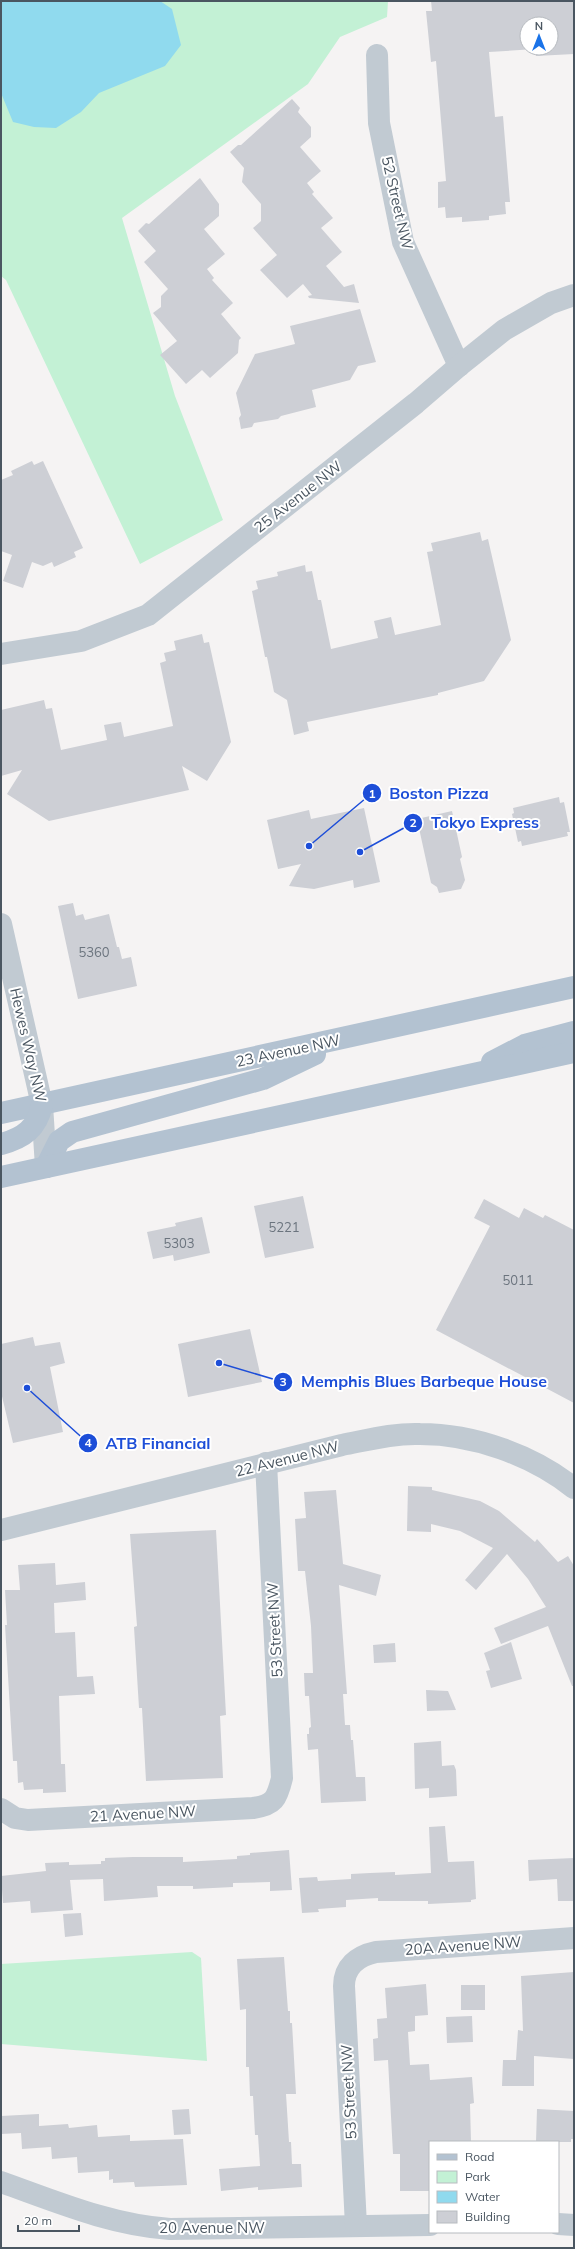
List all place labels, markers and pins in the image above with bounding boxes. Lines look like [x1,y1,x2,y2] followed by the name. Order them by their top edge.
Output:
[362,779,497,807] callout: Boston Pizza
[403,809,548,837] callout: Tokyo Express
[273,1368,555,1396] callout: Memphis Blues Barbeque House
[78,1429,218,1457] callout: ATB Financial

